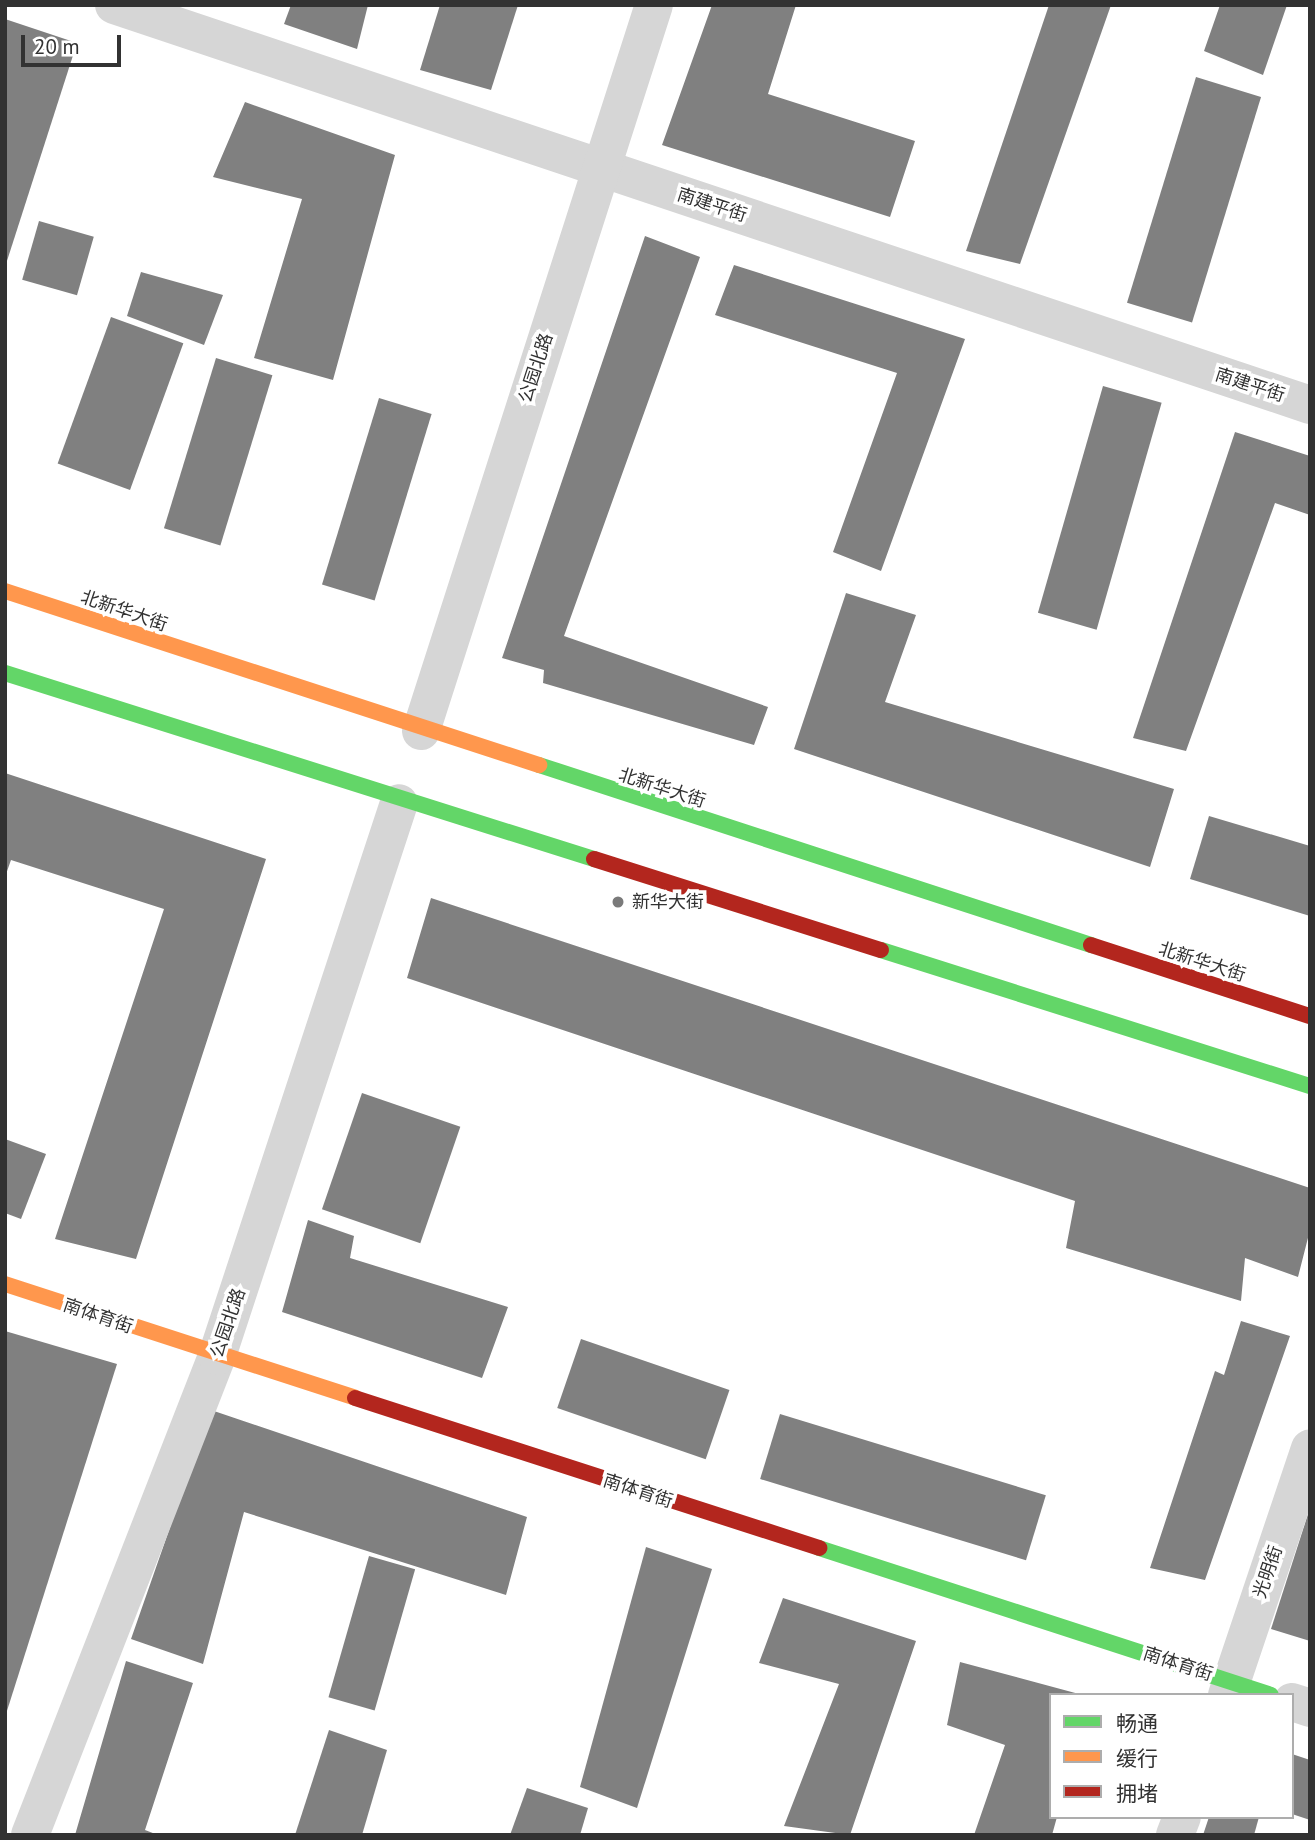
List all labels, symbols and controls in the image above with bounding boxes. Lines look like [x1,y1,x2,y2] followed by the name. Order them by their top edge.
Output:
[24,21,124,65] scale bar
[34,33,80,60] text: 20 m
[674,184,750,226] street label: 南建平街
[515,330,557,406] street label: 公园北路
[1212,364,1288,406] street label: 南建平街
[78,586,170,636] street label: 北新华大街
[616,764,708,812] street label: 北新华大街
[632,891,704,913] place label: 新华大街
[610,894,626,910] marker: 新华大街
[1156,938,1248,986] street label: 北新华大街
[206,1285,250,1361] street label: 公园北路
[60,1294,136,1338] street label: 南体育街
[600,1470,676,1512] street label: 南体育街
[1249,1543,1287,1601] street label: 光明街
[1140,1643,1216,1685] street label: 南体育街
[1049,1693,1294,1819] legend
[1116,1710,1158,1737] text: 畅通
[1116,1745,1158,1772] text: 缓行
[1116,1780,1158,1807] text: 拥堵

